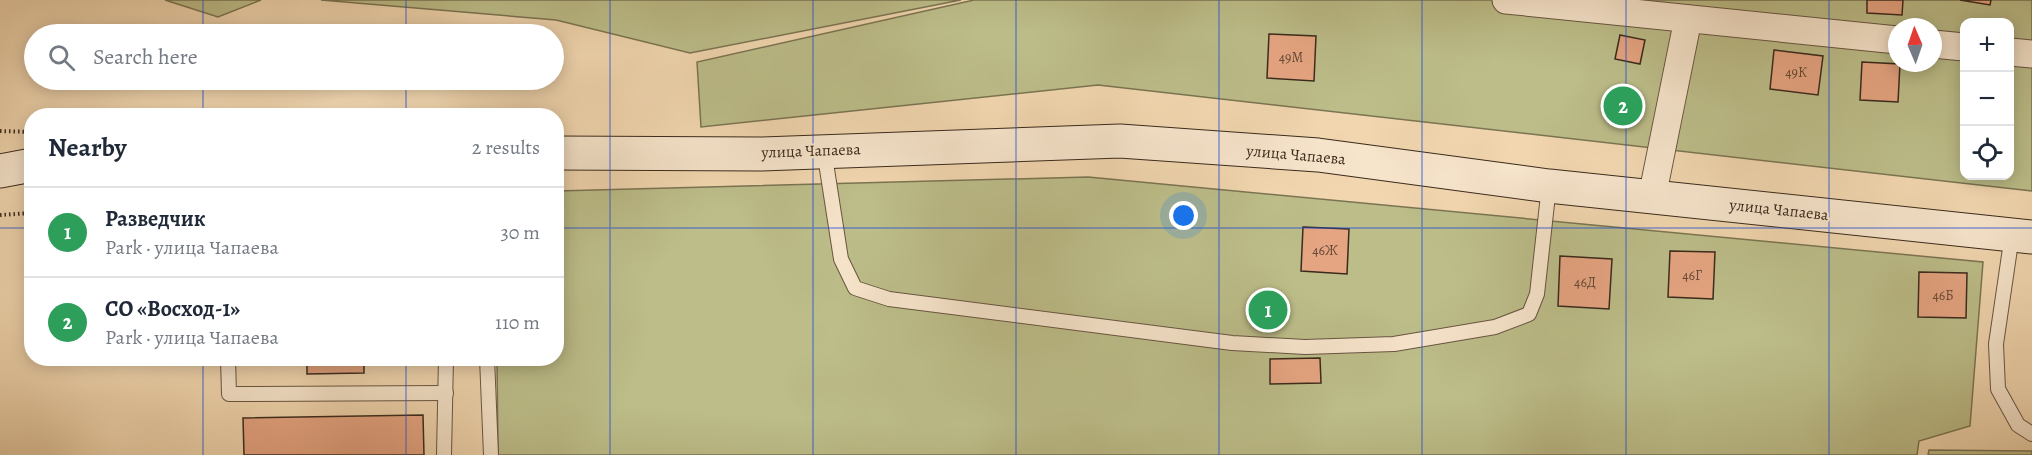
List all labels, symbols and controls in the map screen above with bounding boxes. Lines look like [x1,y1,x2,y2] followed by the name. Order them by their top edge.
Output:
[1888,18,1942,72] north arrow
[1960,18,2014,180] map controls
[1960,18,2014,72] button: +
[24,24,564,90] search box
[45,41,78,74] icon: search
[93,42,198,72] text: Search here
[1279,48,1303,67] house number: 49М
[1785,63,1807,82] house number: 49К
[1960,72,2014,126] button: −
[1604,84,1642,128] pin: 2
[1960,126,2014,180] button: locate
[48,130,127,165] text: Nearby
[472,134,540,161] text: 2 results
[760,138,862,164] street label: улица Чапаева
[1245,140,1347,170] street label: улица Чапаева
[1727,194,1830,226] street label: улица Чапаева
[1169,201,1198,230] your location
[105,204,206,234] text: Разведчик
[64,219,71,246] text: 1
[500,219,540,246] text: 30 m
[105,234,279,261] text: Park · улица Чапаева
[1312,241,1338,260] house number: 46Ж
[1682,266,1702,285] house number: 46Г
[1574,273,1596,292] house number: 46Д
[1932,286,1954,305] house number: 46Б
[1248,288,1288,332] pin: 1
[105,294,240,324] text: СО «Восход-1»
[63,309,72,336] text: 2
[495,309,540,336] text: 110 m
[105,324,279,351] text: Park · улица Чапаева

